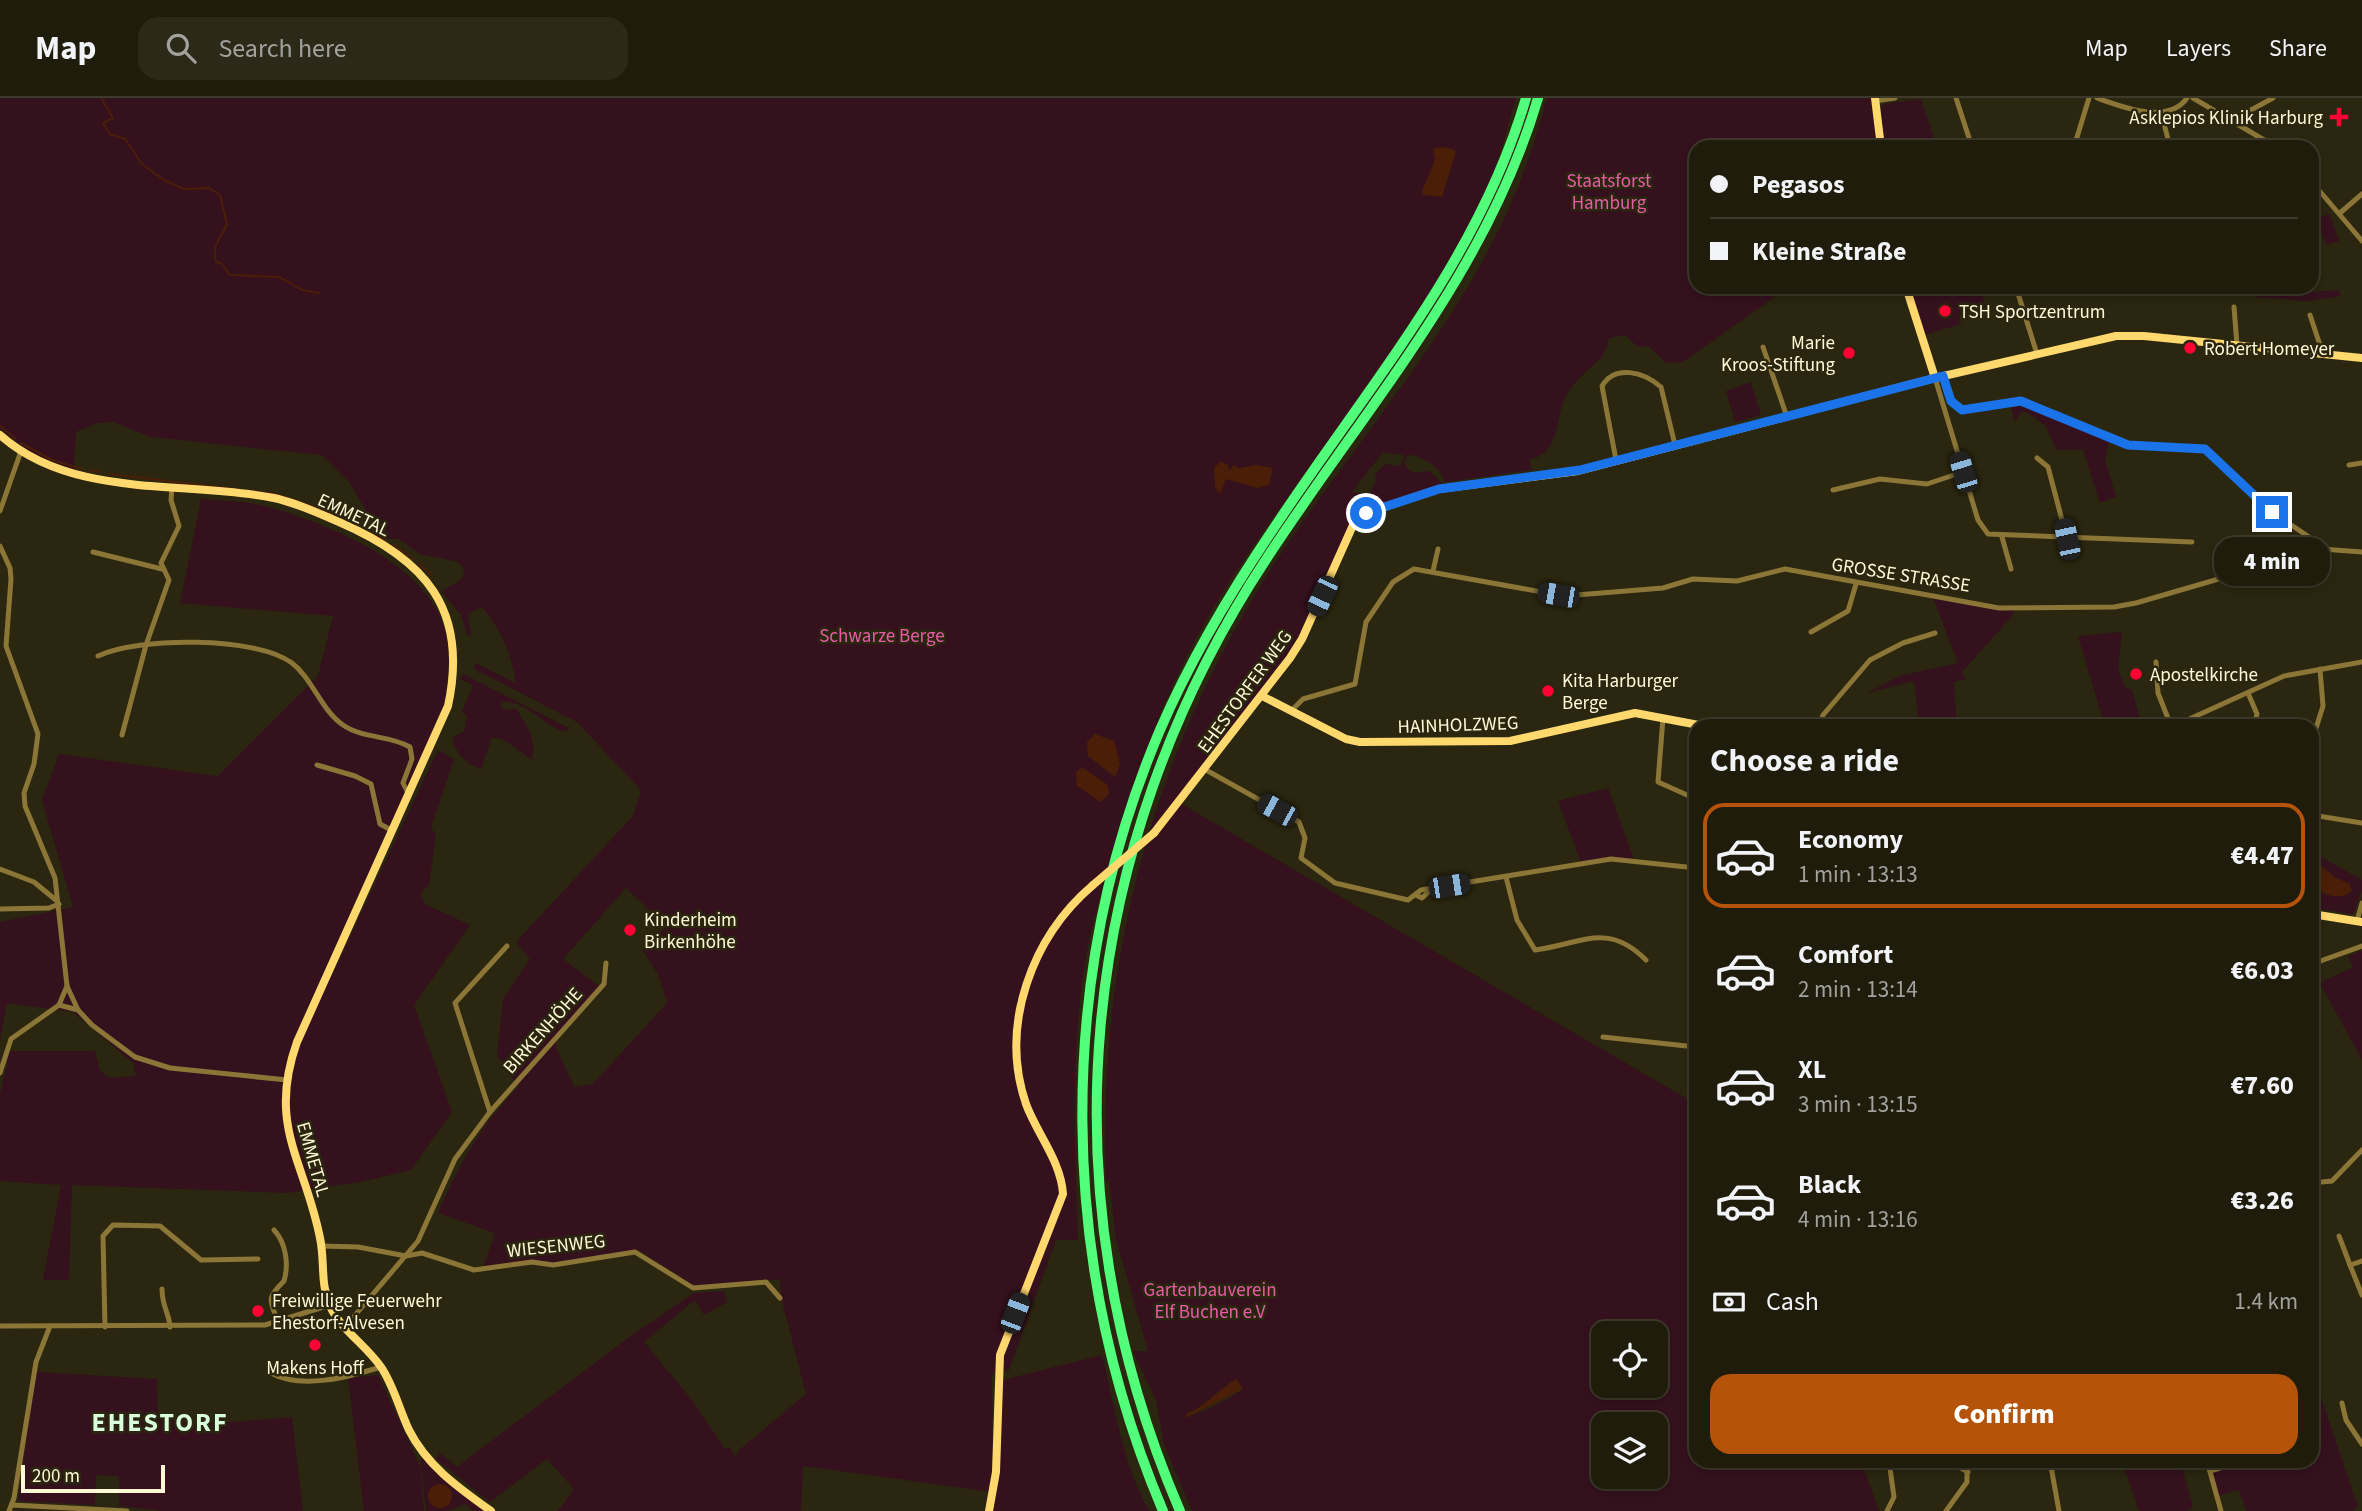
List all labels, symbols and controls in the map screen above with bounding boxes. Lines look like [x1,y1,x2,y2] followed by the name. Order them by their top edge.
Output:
[138,17,628,80] search box
[35,25,96,72] text: Map
[162,29,200,67] icon: search
[218,30,347,67] text: Search here
[2085,31,2128,66] text: Map
[2166,31,2231,66] text: Layers
[2269,31,2327,66] text: Share
[2129,105,2323,132] place label: Asklepios Klinik Harburg
[2329,107,2349,127] marker: Asklepios Klinik Harburg
[1752,166,1845,203] text: Pegasos
[1567,168,1652,217] park label: Staatsforst Hamburg
[1752,233,1906,270] text: Kleine Straße
[1959,299,2106,326] place label: TSH Sportzentrum
[1937,303,1953,319] marker: TSH Sportzentrum
[1721,330,1835,379] place label: Marie Kroos-Stiftung
[2204,336,2335,363] place label: Robert Homeyer
[2182,340,2198,356] marker: Robert Homeyer
[1841,345,1857,361] marker: Marie Kroos-Stiftung
[1947,449,1980,495] car
[313,487,394,544] street label: EMMETAL
[2256,496,2288,528] route end
[1350,497,1382,529] route start
[2053,516,2082,562] car
[2214,536,2330,586] callout: 4 min
[2244,545,2300,578] text: 4 min
[1829,551,1972,600] street label: GROSSE STRASSE
[1304,573,1341,619] car
[1536,581,1581,609] car
[819,623,945,650] park label: Schwarze Berge
[1191,625,1299,759] street label: EHESTORFER WEG
[2150,662,2258,689] place label: Apostelkirche
[2128,666,2144,682] marker: Apostelkirche
[1562,668,1679,717] place label: Kita Harburger Berge
[1540,683,1556,699] marker: Kita Harburger Berge
[1397,710,1519,741] street label: HAINHOLZWEG
[1710,738,1899,784] text: Choose a ride
[1254,791,1301,829] car
[1798,821,1903,858] text: Economy
[1714,824,1777,887] icon: car
[2230,837,2294,874] text: €4.47
[1798,858,1918,891] text: 1 min · 13:13
[1427,872,1472,900] car
[644,907,737,956] place label: Kinderheim Birkenhöhe
[622,922,638,938] marker: Kinderheim Birkenhöhe
[1798,936,1893,973] text: Comfort
[1714,939,1777,1002] icon: car
[2230,952,2294,989] text: €6.03
[1798,973,1918,1006] text: 2 min · 13:14
[497,982,589,1080] street label: BIRKENHÖHE
[1798,1051,1826,1088] text: XL
[1714,1054,1777,1117] icon: car
[2230,1067,2294,1104] text: €7.60
[1798,1088,1918,1121] text: 3 min · 13:15
[289,1119,336,1200] street label: EMMETAL
[1798,1166,1861,1203] text: Black
[1714,1169,1777,1232] icon: car
[2230,1182,2294,1219] text: €3.26
[1798,1203,1918,1236] text: 4 min · 13:16
[505,1228,607,1265] street label: WIESENWEG
[1143,1277,1277,1326] park label: Gartenbauverein Elf Buchen e.V
[1710,1283,1748,1321] icon: cash
[1766,1283,1819,1320] text: Cash
[2234,1285,2298,1318] text: 1.4 km
[272,1288,442,1337] place label: Freiwillige Feuerwehr Ehestorf-Alvesen
[998,1290,1033,1336] car
[250,1303,266,1319] marker: Freiwillige Feuerwehr Ehestorf-Alvesen
[1591,1321,1668,1489] map controls
[1591,1321,1668,1398] button: locate
[307,1337,323,1353] marker: Makens Hoff
[266,1355,365,1382] place label: Makens Hoff
[1710,1374,2298,1454] button: Confirm
[91,1404,229,1441] district label: EHESTORF
[1591,1412,1668,1489] button: layers
[21,1462,164,1494] scale bar
[32,1463,80,1490] text: 200 m

